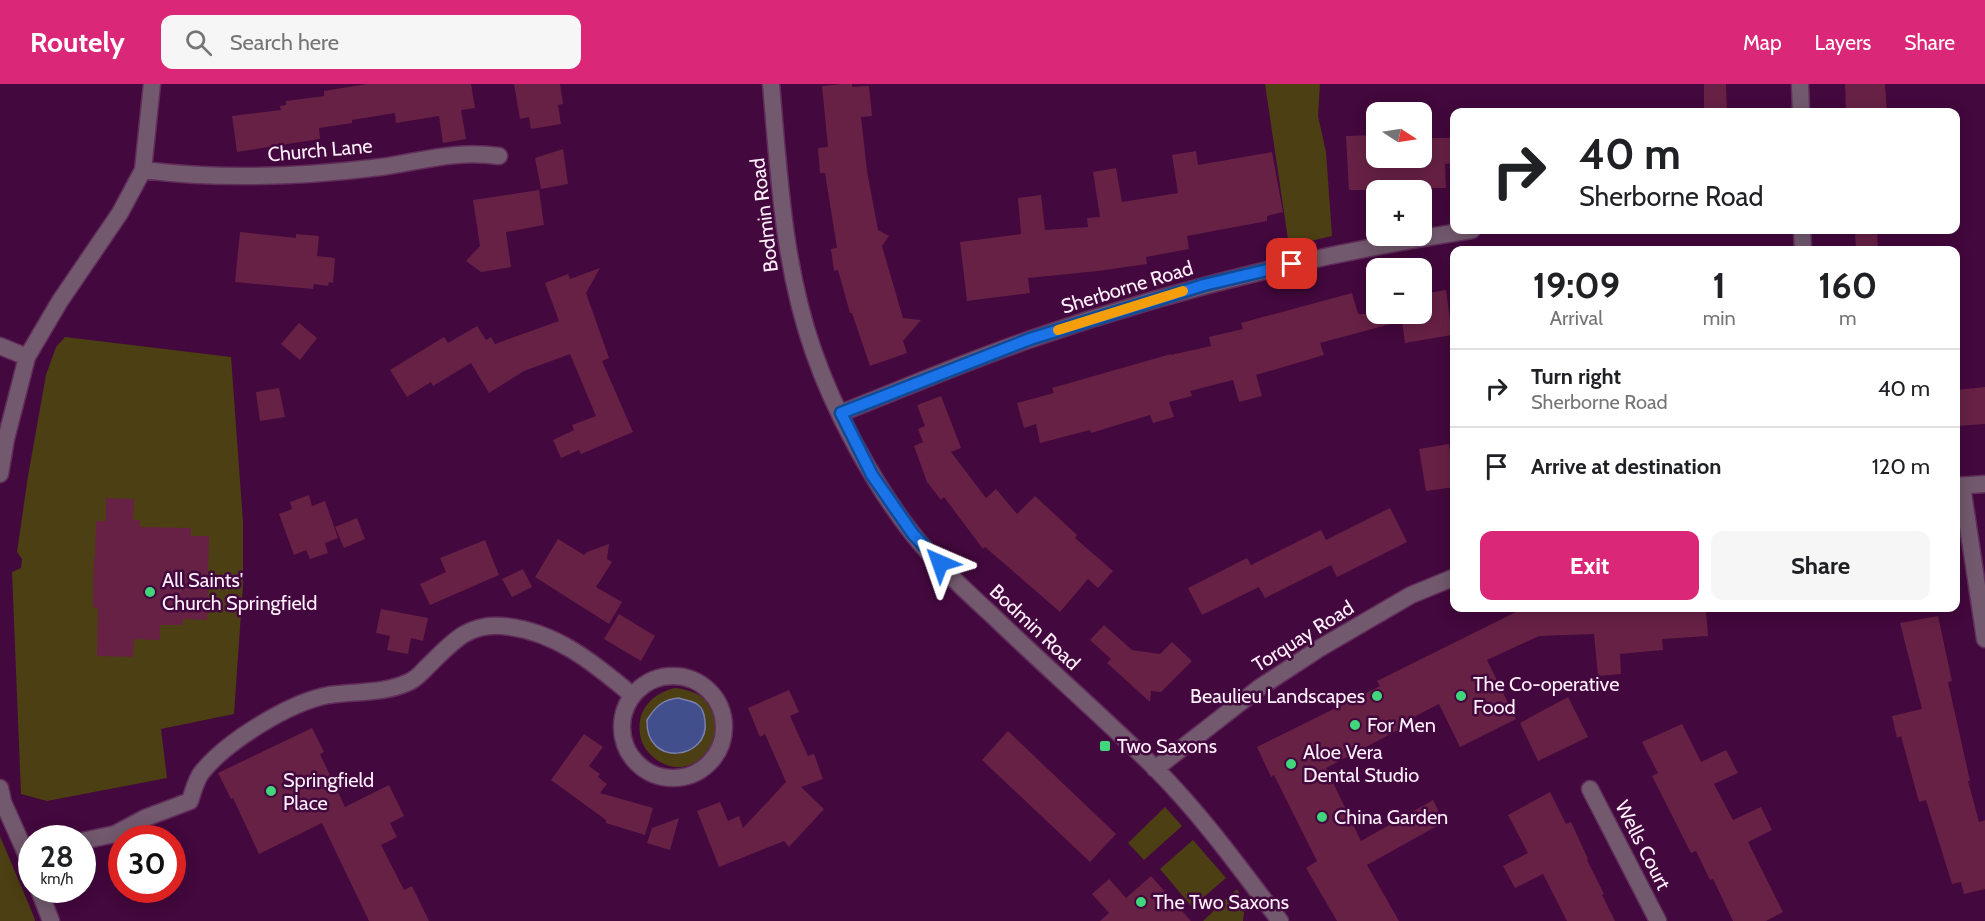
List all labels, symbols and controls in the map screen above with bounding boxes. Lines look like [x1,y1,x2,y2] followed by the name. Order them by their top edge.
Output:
[161,15,581,69] search box
[30,25,125,59] text: Routely
[182,26,215,59] icon: search
[230,29,339,56] text: Search here
[1743,30,1782,55] text: Map
[1815,30,1871,55] text: Layers
[1904,30,1955,55] text: Share
[1366,102,1432,168] north arrow
[1366,102,1432,324] map controls
[1579,128,1681,180] text: 40 m
[1480,132,1558,210] icon: right
[267,133,373,167] street label: Church Lane
[745,157,783,273] street label: Bodmin Road
[1366,180,1432,246] button: +
[1579,180,1764,213] text: Sherborne Road
[1266,238,1317,289] pin
[1275,247,1308,280] icon: arrive
[1058,256,1196,318] street label: Sherborne Road
[1366,258,1432,324] button: −
[1533,263,1620,307] text: 19:09
[1712,263,1726,307] text: 1
[1818,263,1877,307] text: 160
[1550,306,1603,330] text: Arrival
[1703,306,1736,330] text: min
[1839,306,1857,330] text: m
[1531,363,1621,390] text: Turn right
[1480,372,1513,405] icon: right
[1878,375,1930,402] text: 40 m
[1531,390,1668,414] text: Sherborne Road
[1480,450,1513,483] icon: arrive
[1531,453,1721,480] text: Arrive at destination
[1872,453,1930,480] text: 120 m
[908,531,972,595] position arrow
[1480,531,1699,600] button: Exit
[1711,531,1930,600] button: Share
[162,568,317,615] place label: All Saints' Church Springfield
[985,579,1085,675] street label: Bodmin Road
[143,585,157,599] marker: All Saints' Church Springfield
[1248,595,1358,677] street label: Torquay Road
[1473,672,1619,719] place label: The Co-operative Food
[1190,684,1365,708] place label: Beaulieu Landscapes
[1370,689,1384,703] marker: Beaulieu Landscapes
[1454,689,1468,703] marker: The Co-operative Food
[1367,713,1436,737] place label: For Men
[1348,718,1362,732] marker: For Men
[1117,734,1217,758] place label: Two Saxons
[1098,739,1112,753] marker: Two Saxons
[1303,740,1419,787] place label: Aloe Vera Dental Studio
[1284,757,1298,771] marker: Aloe Vera Dental Studio
[283,768,374,815] place label: Springfield Place
[264,784,278,798] marker: Springfield Place
[1610,796,1676,894] street label: Wells Court
[1334,805,1448,829] place label: China Garden
[1315,810,1329,824] marker: China Garden
[108,825,186,903] speed limit sign: 30
[40,838,74,875] text: 28
[41,870,73,888] text: km/h
[1153,890,1289,914] place label: The Two Saxons
[1134,895,1148,909] marker: The Two Saxons

